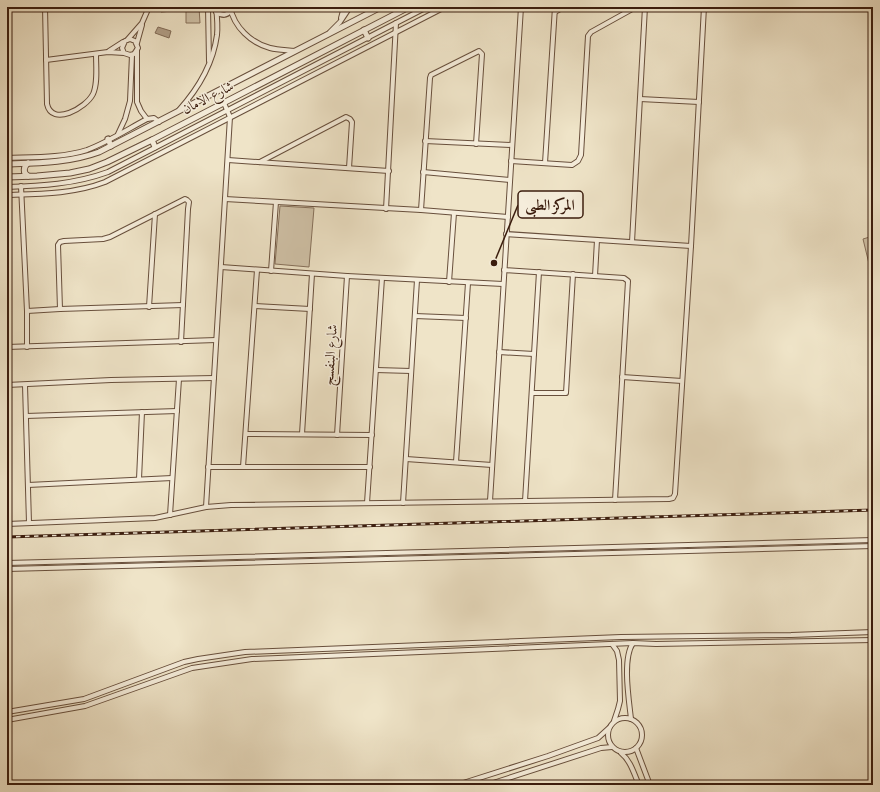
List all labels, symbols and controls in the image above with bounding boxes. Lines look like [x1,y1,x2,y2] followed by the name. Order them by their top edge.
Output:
[179,77,238,120] street label: شارع الامان
[518,191,583,218] callout: المركز الطبى
[525,196,575,218] text: المركز الطبى
[320,324,345,387] street label: شارع البنفسج

